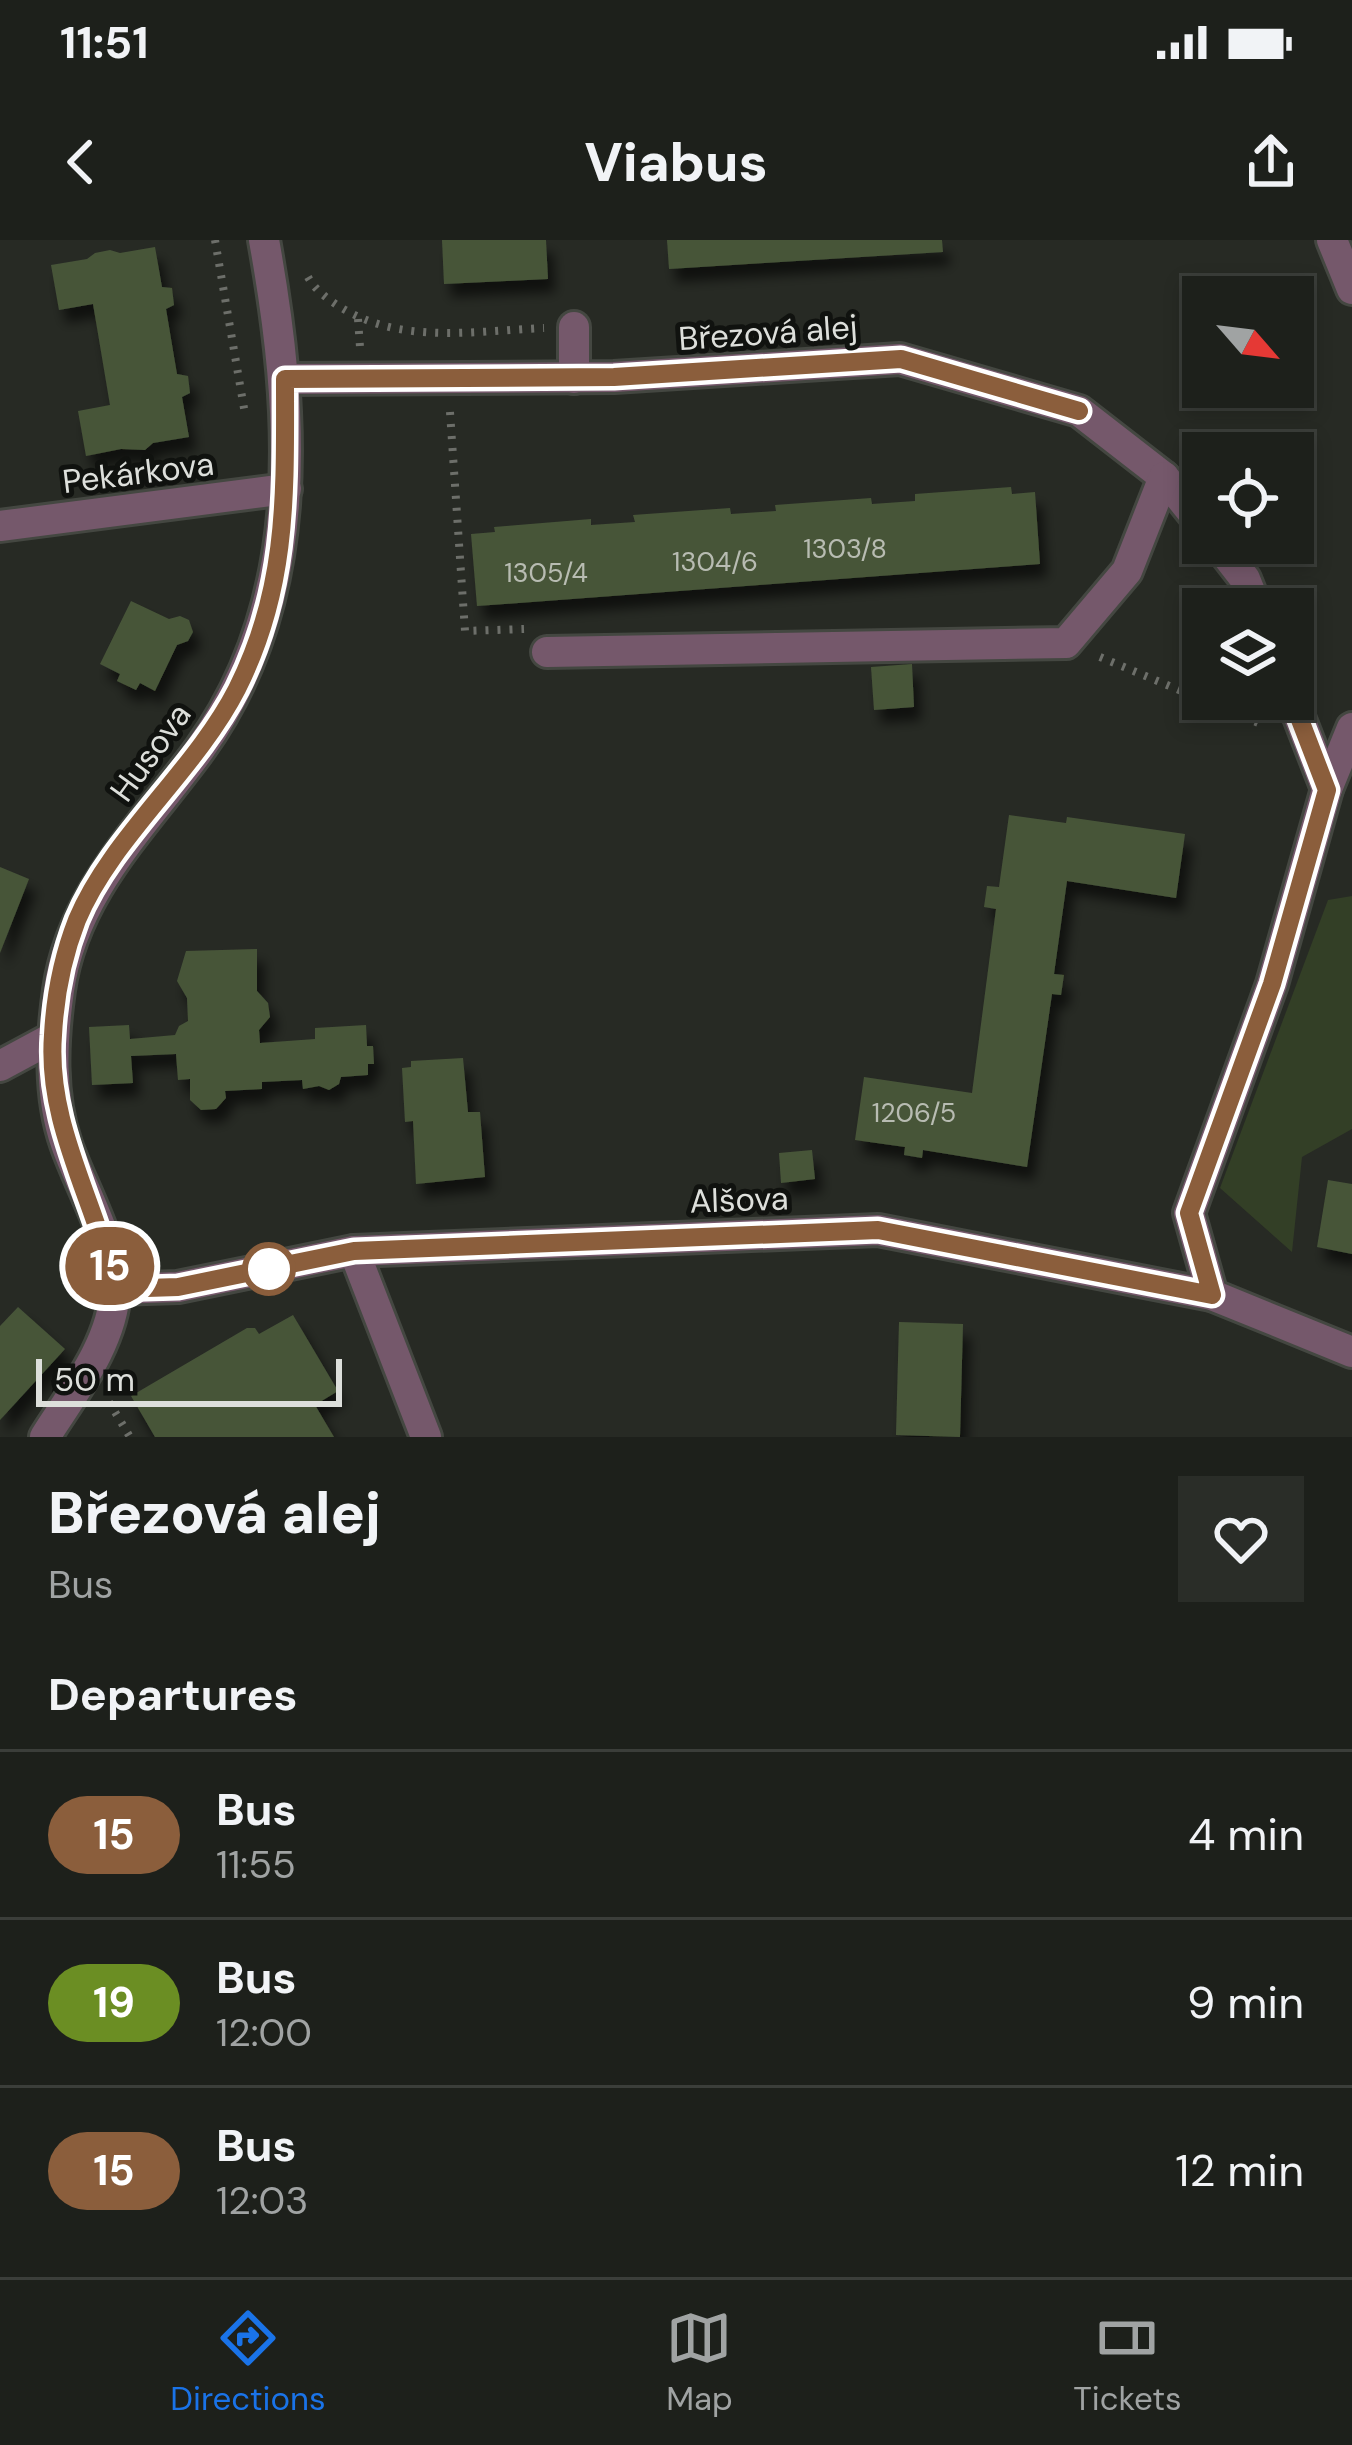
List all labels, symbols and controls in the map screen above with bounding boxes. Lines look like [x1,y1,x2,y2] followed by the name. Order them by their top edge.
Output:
[60,13,149,72] text: 11:51
[584,127,768,198] text: Viabus
[48,129,114,195] icon: back
[1238,129,1304,195] icon: share
[1182,276,1314,408] north arrow
[1182,276,1314,720] map controls
[677,305,859,360] street label: Březová alej
[1182,432,1314,564] button: locate
[60,442,216,503] street label: Pekárkova
[803,531,887,566] house number: 1303/8
[672,544,758,579] house number: 1304/6
[504,555,588,590] house number: 1305/4
[1182,588,1314,720] button: layers
[100,695,200,810] street label: Husova
[872,1095,956,1130] house number: 1206/5
[689,1176,789,1223] street label: Alšova
[56,1227,164,1305] line badge: 15
[89,1238,131,1293] text: 15
[244,1244,294,1294] unlabelled marker
[36,1353,342,1406] scale bar
[54,1358,135,1401] text: 50 m
[48,1476,381,1551] text: Březová alej
[1178,1476,1304,1602] button: heart
[48,1559,113,1610] text: Bus
[48,1665,297,1724] text: Departures
[216,1780,296,1839] text: Bus
[1188,1805,1304,1864] text: 4 min
[93,1807,135,1862] text: 15
[216,1839,296,1890] text: 11:55
[216,1948,296,2007] text: Bus
[1187,1973,1304,2032] text: 9 min
[93,1975,135,2030] text: 19
[216,2007,312,2058] text: 12:00
[216,2116,296,2175] text: Bus
[1175,2141,1304,2200] text: 12 min
[93,2143,135,2198] text: 15
[216,2175,308,2226] text: 12:03
[170,2305,326,2420] tab: Directions
[666,2305,733,2420] tab: Map
[1073,2305,1182,2420] tab: Tickets

